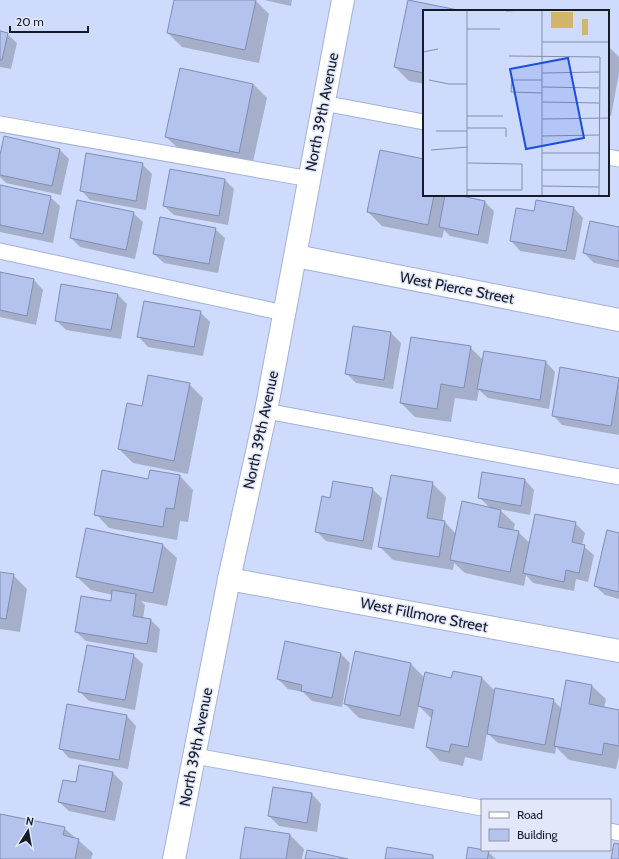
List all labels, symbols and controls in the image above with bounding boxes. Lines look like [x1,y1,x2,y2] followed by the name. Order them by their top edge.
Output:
[10,8,88,34] scale bar
[423,10,609,196] inset map
[16,14,44,29] text: 20 m
[302,51,342,173] street label: North 39th Avenue
[398,268,516,308] street label: West Pierce Street
[240,369,282,491] street label: North 39th Avenue
[359,594,489,636] street label: West Fillmore Street
[176,686,216,808] street label: North 39th Avenue
[481,799,611,851] legend
[517,807,543,822] text: Road
[8,811,48,851] north arrow
[25,814,35,829] text: N
[517,827,559,842] text: Building

